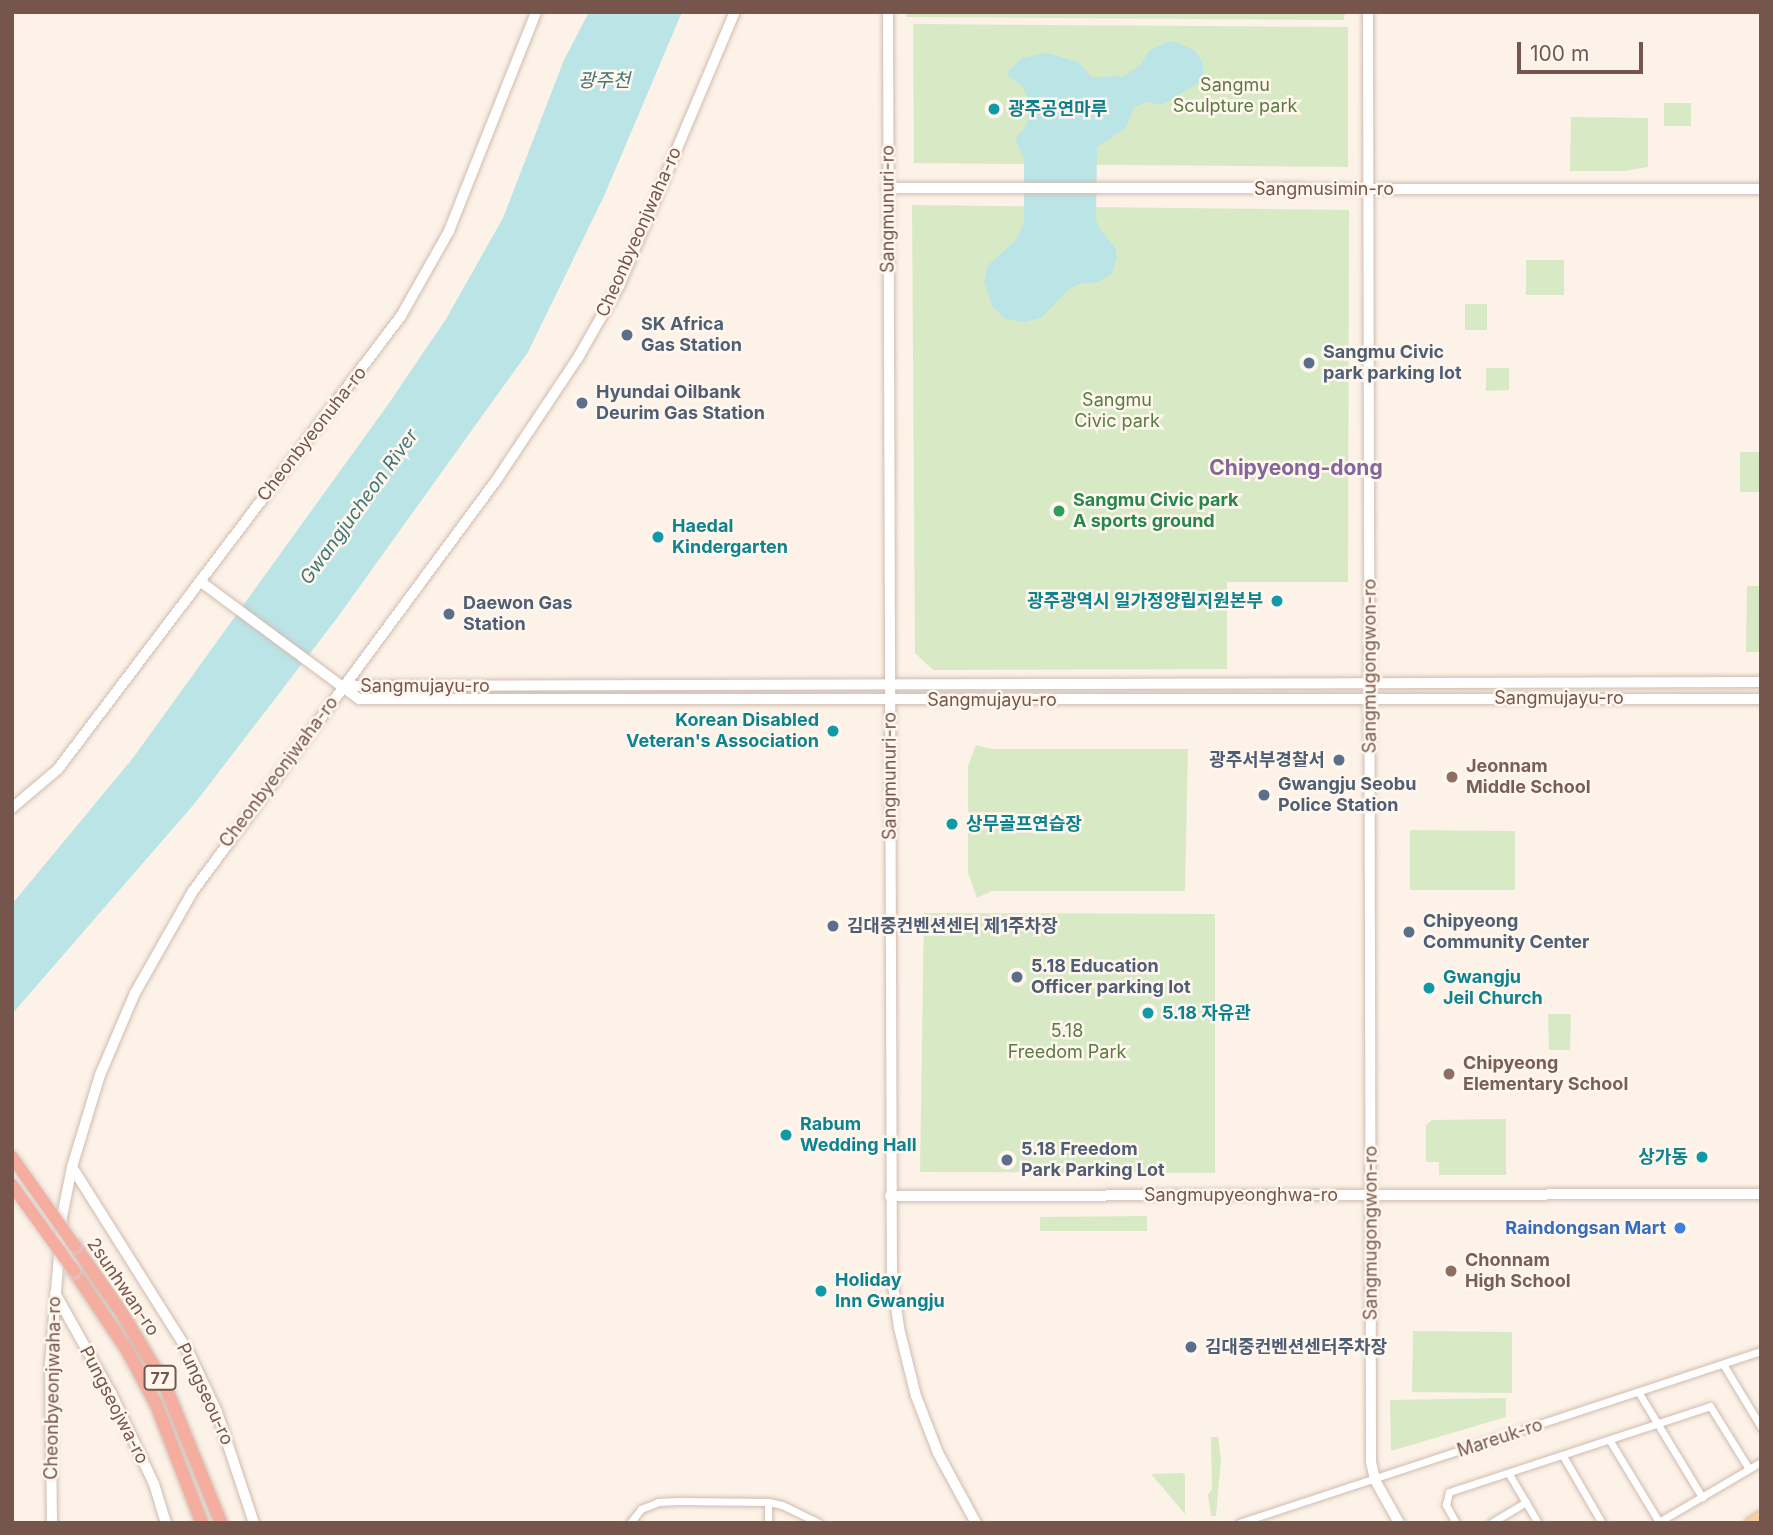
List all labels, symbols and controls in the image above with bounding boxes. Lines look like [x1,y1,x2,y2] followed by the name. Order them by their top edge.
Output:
[1521,28,1647,72] scale bar
[1530,41,1589,66] text: 100 m
[578,70,630,92] water label: 광주천
[1173,75,1297,118] park label: Sangmu Sculpture park
[1008,98,1107,120] place label: 광주공연마루
[986,101,1002,117] marker: 광주공연마루
[592,144,686,320] street label: Cheonbyeonjwaha-ro
[877,145,899,273] street label: Sangmunuri-ro
[1254,178,1394,200] street label: Sangmusimin-ro
[641,314,742,356] place label: SK Africa Gas Station
[619,327,635,343] marker: SK Africa Gas Station
[1323,342,1462,384] place label: Sangmu Civic park parking lot
[1301,355,1317,371] marker: Sangmu Civic park parking lot
[253,362,371,506] street label: Cheonbyeonuha-ro
[596,382,765,424] place label: Hyundai Oilbank Deurim Gas Station
[1074,390,1160,432] park label: Sangmu Civic park
[574,395,590,411] marker: Hyundai Oilbank Deurim Gas Station
[295,425,423,589] water label: Gwangjucheon River
[1209,455,1383,481] district label: Chipyeong-dong
[1073,490,1238,532] place label: Sangmu Civic park A sports ground
[1051,503,1067,519] marker: Sangmu Civic park A sports ground
[672,516,788,558] place label: Haedal Kindergarten
[650,529,666,545] marker: Haedal Kindergarten
[1359,579,1381,753] street label: Sangmugongwon-ro
[1027,590,1263,612] place label: 광주광역시 일가정양립지원본부
[463,593,573,636] place label: Daewon Gas Station
[1269,593,1285,609] marker: 광주광역시 일가정양립지원본부
[441,606,457,622] marker: Daewon Gas Station
[360,675,490,697] street label: Sangmujayu-ro
[1494,687,1624,709] street label: Sangmujayu-ro
[927,689,1057,711] street label: Sangmujayu-ro
[215,692,343,852] street label: Cheonbyeonjwaha-ro
[626,710,819,752] place label: Korean Disabled Veteran's Association
[879,712,901,840] street label: Sangmunuri-ro
[825,723,841,739] marker: Korean Disabled Veteran's Association
[1209,749,1325,771] place label: 광주서부경찰서
[1331,752,1347,768] marker: 광주서부경찰서
[1466,756,1591,798] place label: Jeonnam Middle School
[1444,769,1460,785] marker: Jeonnam Middle School
[1278,774,1416,816] place label: Gwangju Seobu Police Station
[1256,787,1272,803] marker: Gwangju Seobu Police Station
[966,813,1082,835] place label: 상무골프연습장
[944,816,960,832] marker: 상무골프연습장
[1423,911,1589,954] place label: Chipyeong Community Center
[847,915,1058,937] place label: 김대중컨벤션센터 제1주차장
[825,918,841,934] marker: 김대중컨벤션센터 제1주차장
[1401,924,1417,940] marker: Chipyeong Community Center
[1031,956,1191,998] place label: 5.18 Education Officer parking lot
[1443,967,1543,1010] place label: Gwangju Jeil Church
[1009,969,1025,985] marker: 5.18 Education Officer parking lot
[1421,980,1437,996] marker: Gwangju Jeil Church
[1162,1002,1251,1024] place label: 5.18 자유관
[1140,1005,1156,1021] marker: 5.18 자유관
[1008,1021,1126,1064] park label: 5.18 Freedom Park
[1463,1053,1628,1096] place label: Chipyeong Elementary School
[1441,1066,1457,1082] marker: Chipyeong Elementary School
[800,1114,917,1156] place label: Rabum Wedding Hall
[778,1127,794,1143] marker: Rabum Wedding Hall
[1021,1139,1165,1182] place label: 5.18 Freedom Park Parking Lot
[1360,1146,1382,1320] street label: Sangmugongwon-ro
[1638,1146,1688,1168] place label: 상가동
[1694,1149,1710,1165] marker: 상가동
[999,1152,1015,1168] marker: 5.18 Freedom Park Parking Lot
[1144,1184,1338,1206] street label: Sangmupyeonghwa-ro
[1505,1217,1666,1239] place label: Raindongsan Mart
[1672,1220,1688,1236] marker: Raindongsan Mart
[82,1234,164,1340] street label: 2sunhwan-ro
[1465,1250,1571,1292] place label: Chonnam High School
[1443,1263,1459,1279] marker: Chonnam High School
[835,1270,945,1312] place label: Holiday Inn Gwangju
[813,1283,829,1299] marker: Holiday Inn Gwangju
[41,1296,65,1480] street label: Cheonbyeonjwaha-ro
[1205,1336,1387,1358] place label: 김대중컨벤션센터주차장
[1183,1339,1199,1355] marker: 김대중컨벤션센터주차장
[172,1340,238,1448] street label: Pungseou-ro
[75,1342,153,1468] street label: Pungseojwa-ro
[142,1366,178,1390] road number: 77
[1455,1414,1545,1462] street label: Mareuk-ro

